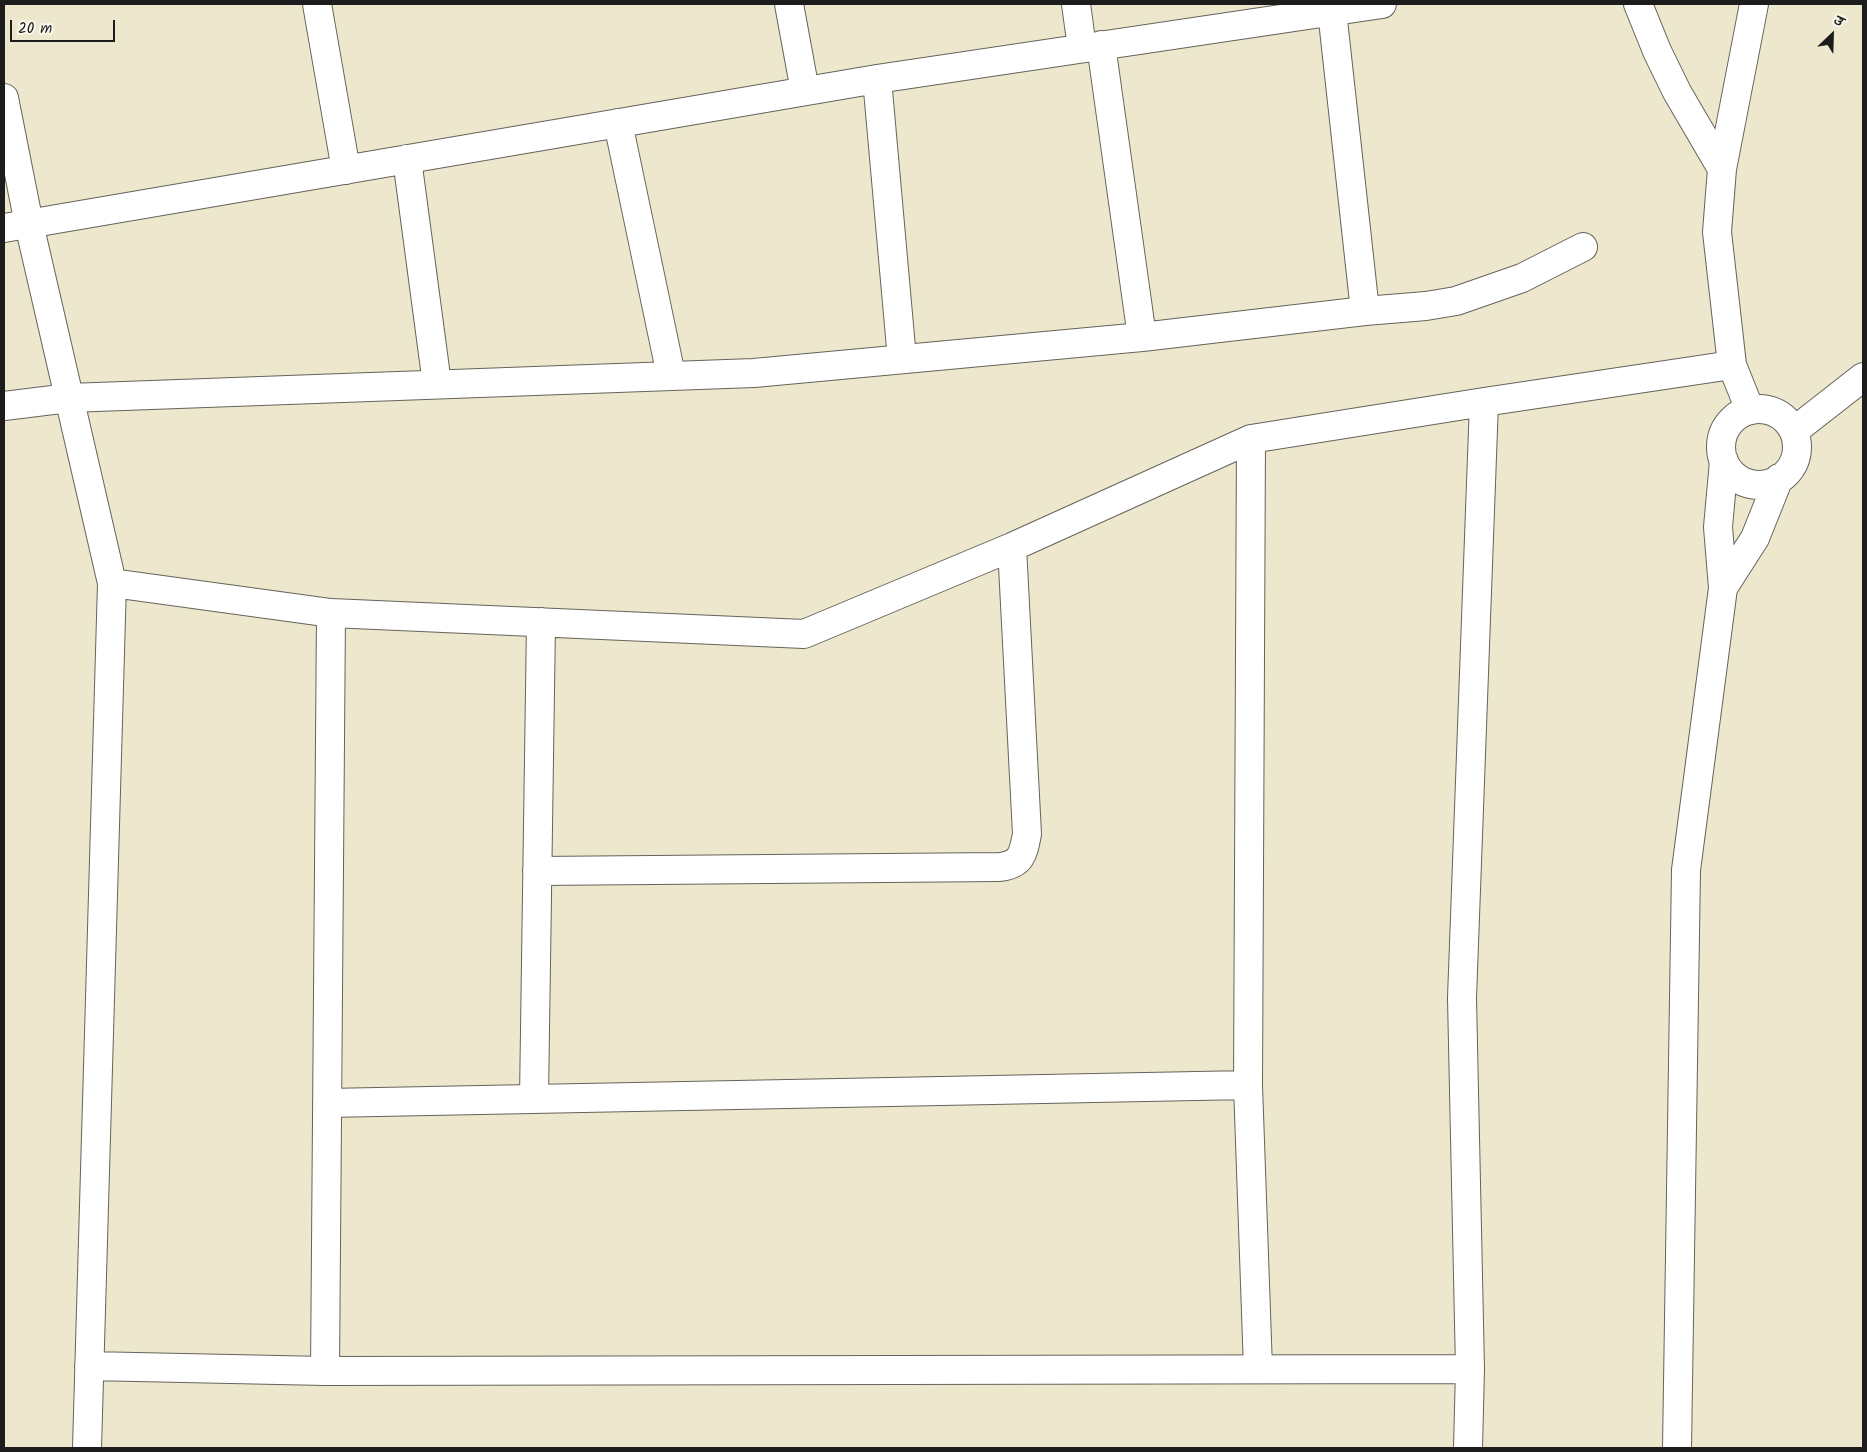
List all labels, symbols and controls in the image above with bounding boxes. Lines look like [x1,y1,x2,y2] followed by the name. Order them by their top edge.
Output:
[1830,9,1847,33] text: उ
[12,10,118,42] scale bar
[1807,10,1857,60] north arrow
[18,17,52,41] text: 20 m

